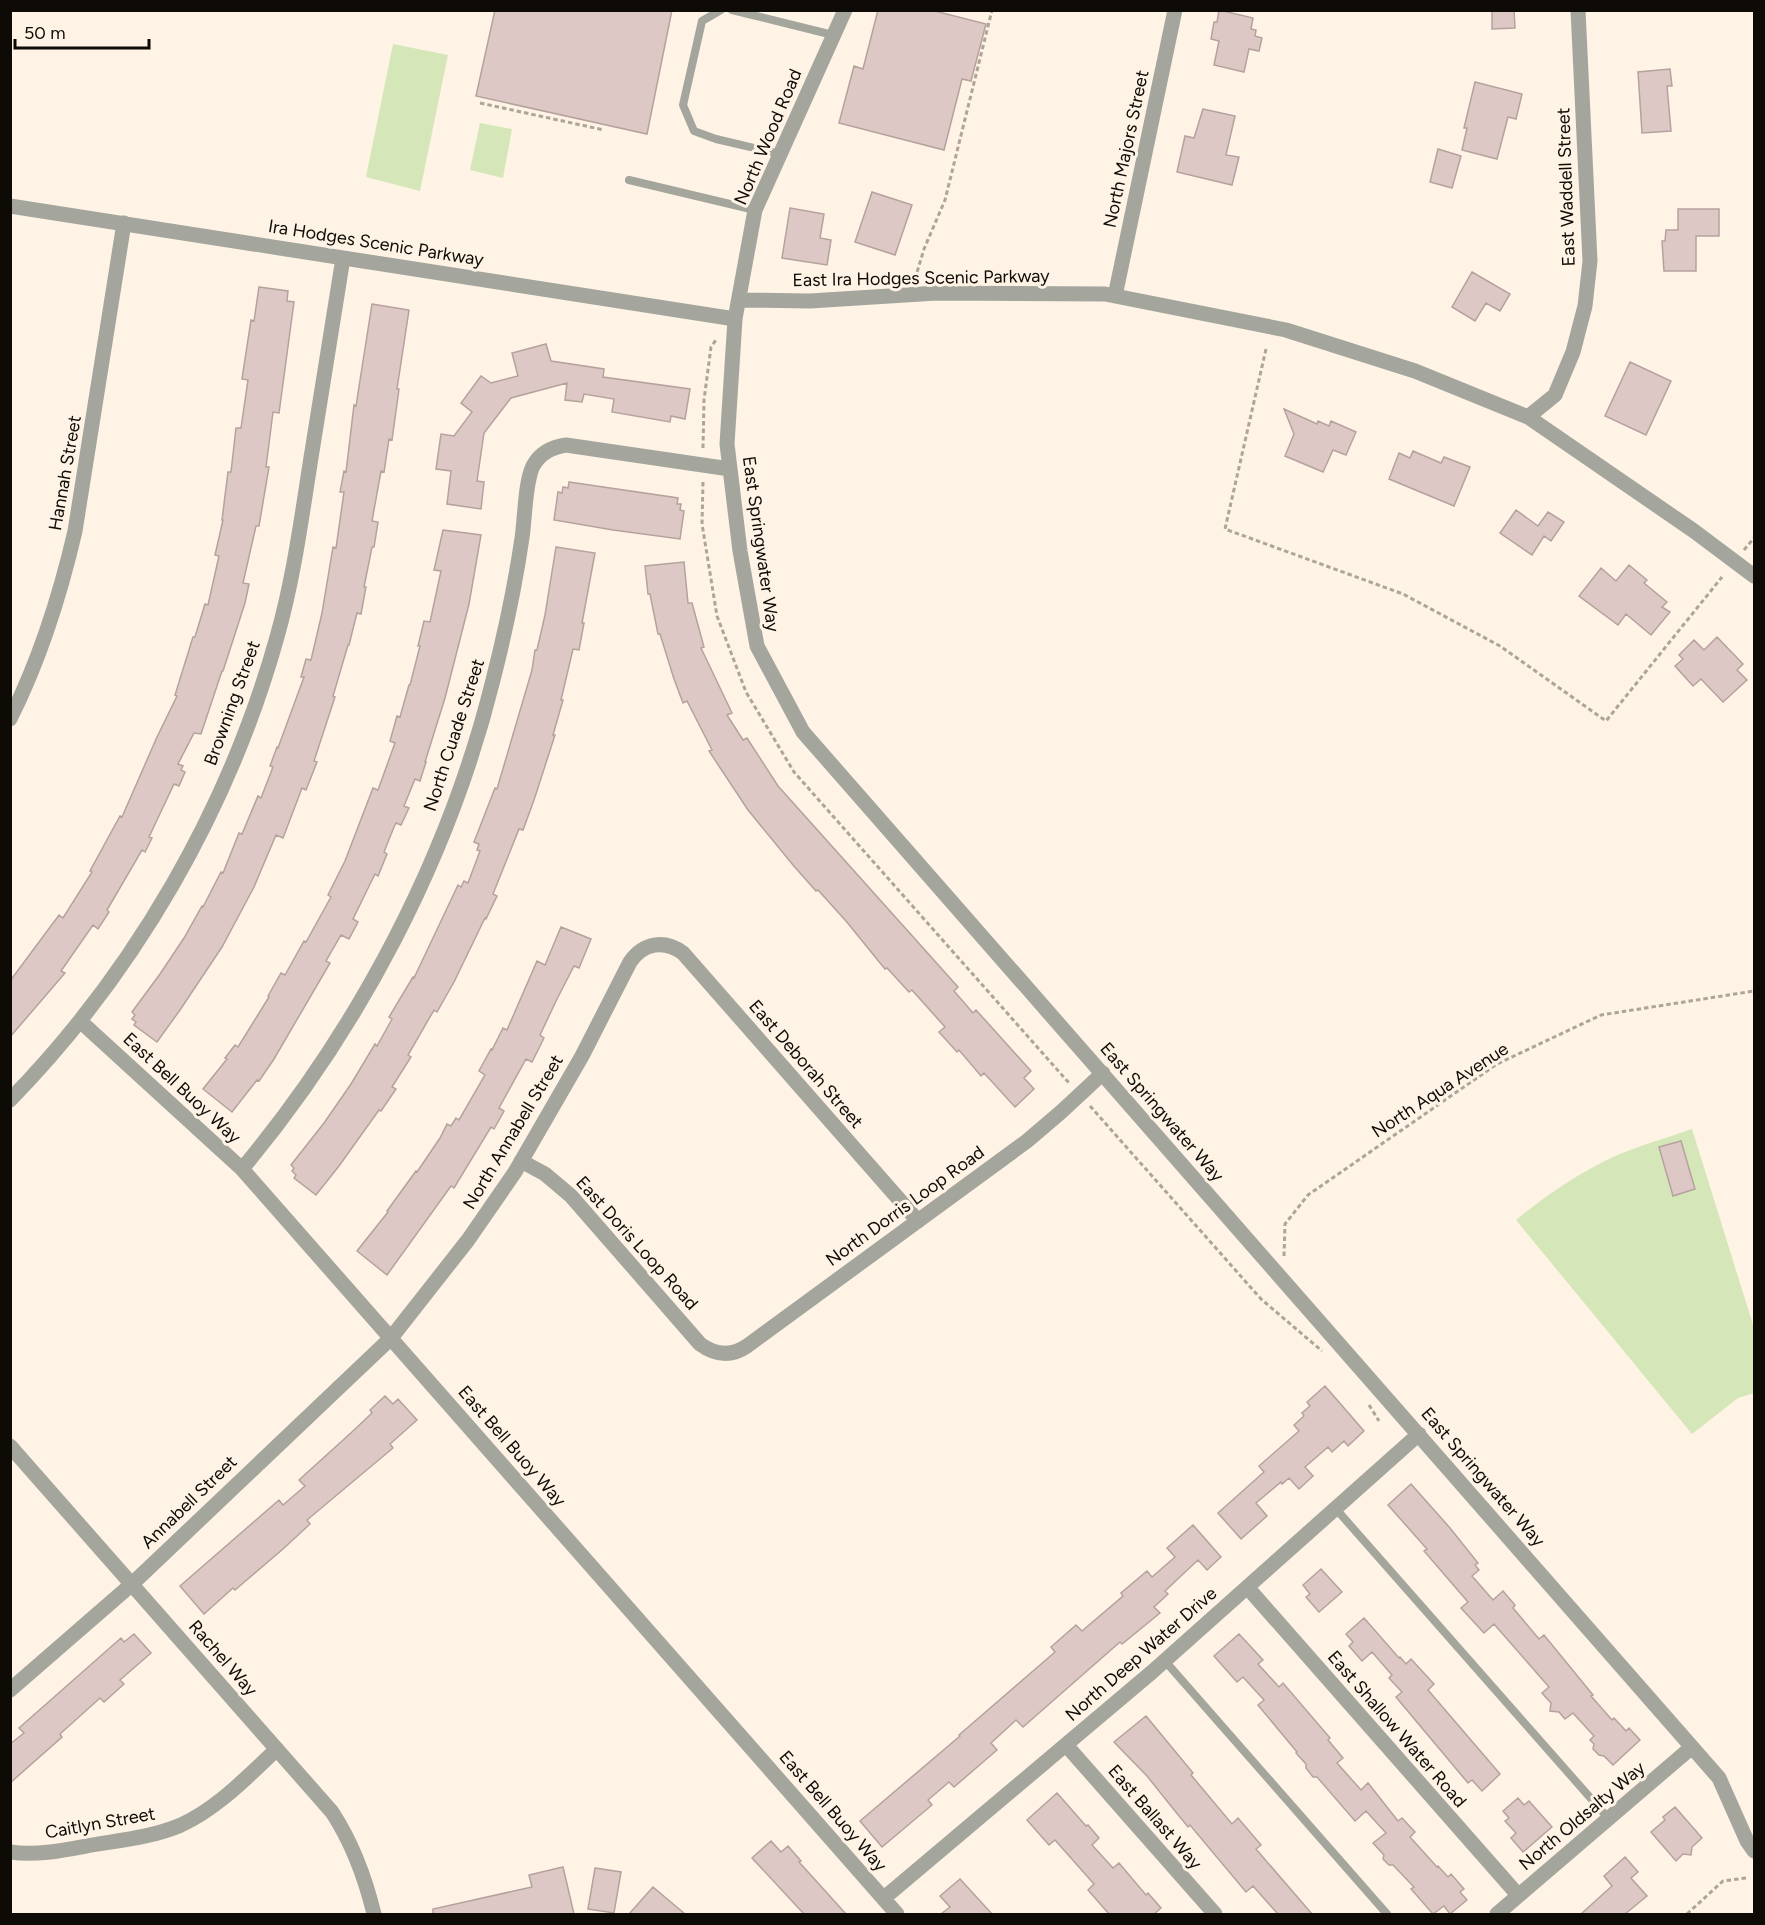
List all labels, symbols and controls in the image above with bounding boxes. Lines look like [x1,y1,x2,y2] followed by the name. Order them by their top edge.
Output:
[15,12,148,50] scale bar
[24,22,66,44] text: 50 m
[729,66,807,208] street label: North Wood Road
[1099,68,1154,230] street label: North Majors Street
[1552,107,1580,267] street label: East Waddell Street
[267,215,486,271] street label: Ira Hodges Scenic Parkway
[792,265,1050,291] street label: East Ira Hodges Scenic Parkway
[44,413,86,532] street label: Hannah Street
[738,455,784,634] street label: East Springwater Way
[199,637,265,768] street label: Browning Street
[419,656,489,814] street label: North Cuade Street
[744,995,868,1133] street label: East Deborah Street
[119,1028,246,1149] street label: East Bell Buoy Way
[1367,1037,1513,1142] street label: North Aqua Avenue
[1096,1038,1229,1187] street label: East Springwater Way
[458,1051,568,1213] street label: North Annabell Street
[821,1141,989,1271] street label: North Dorris Loop Road
[571,1172,703,1314] street label: East Doris Loop Road
[454,1381,571,1511] street label: East Bell Buoy Way
[1417,1403,1550,1552] street label: East Springwater Way
[137,1451,242,1553] street label: Annabell Street
[1061,1582,1221,1726] street label: North Deep Water Drive
[184,1615,262,1701] street label: Rachel Way
[1323,1646,1471,1812] street label: East Shallow Water Road
[775,1746,892,1876] street label: East Bell Buoy Way
[1515,1757,1650,1875] street label: North Oldsalty Way
[1104,1760,1207,1874] street label: East Ballast Way
[43,1802,157,1844] street label: Caitlyn Street

